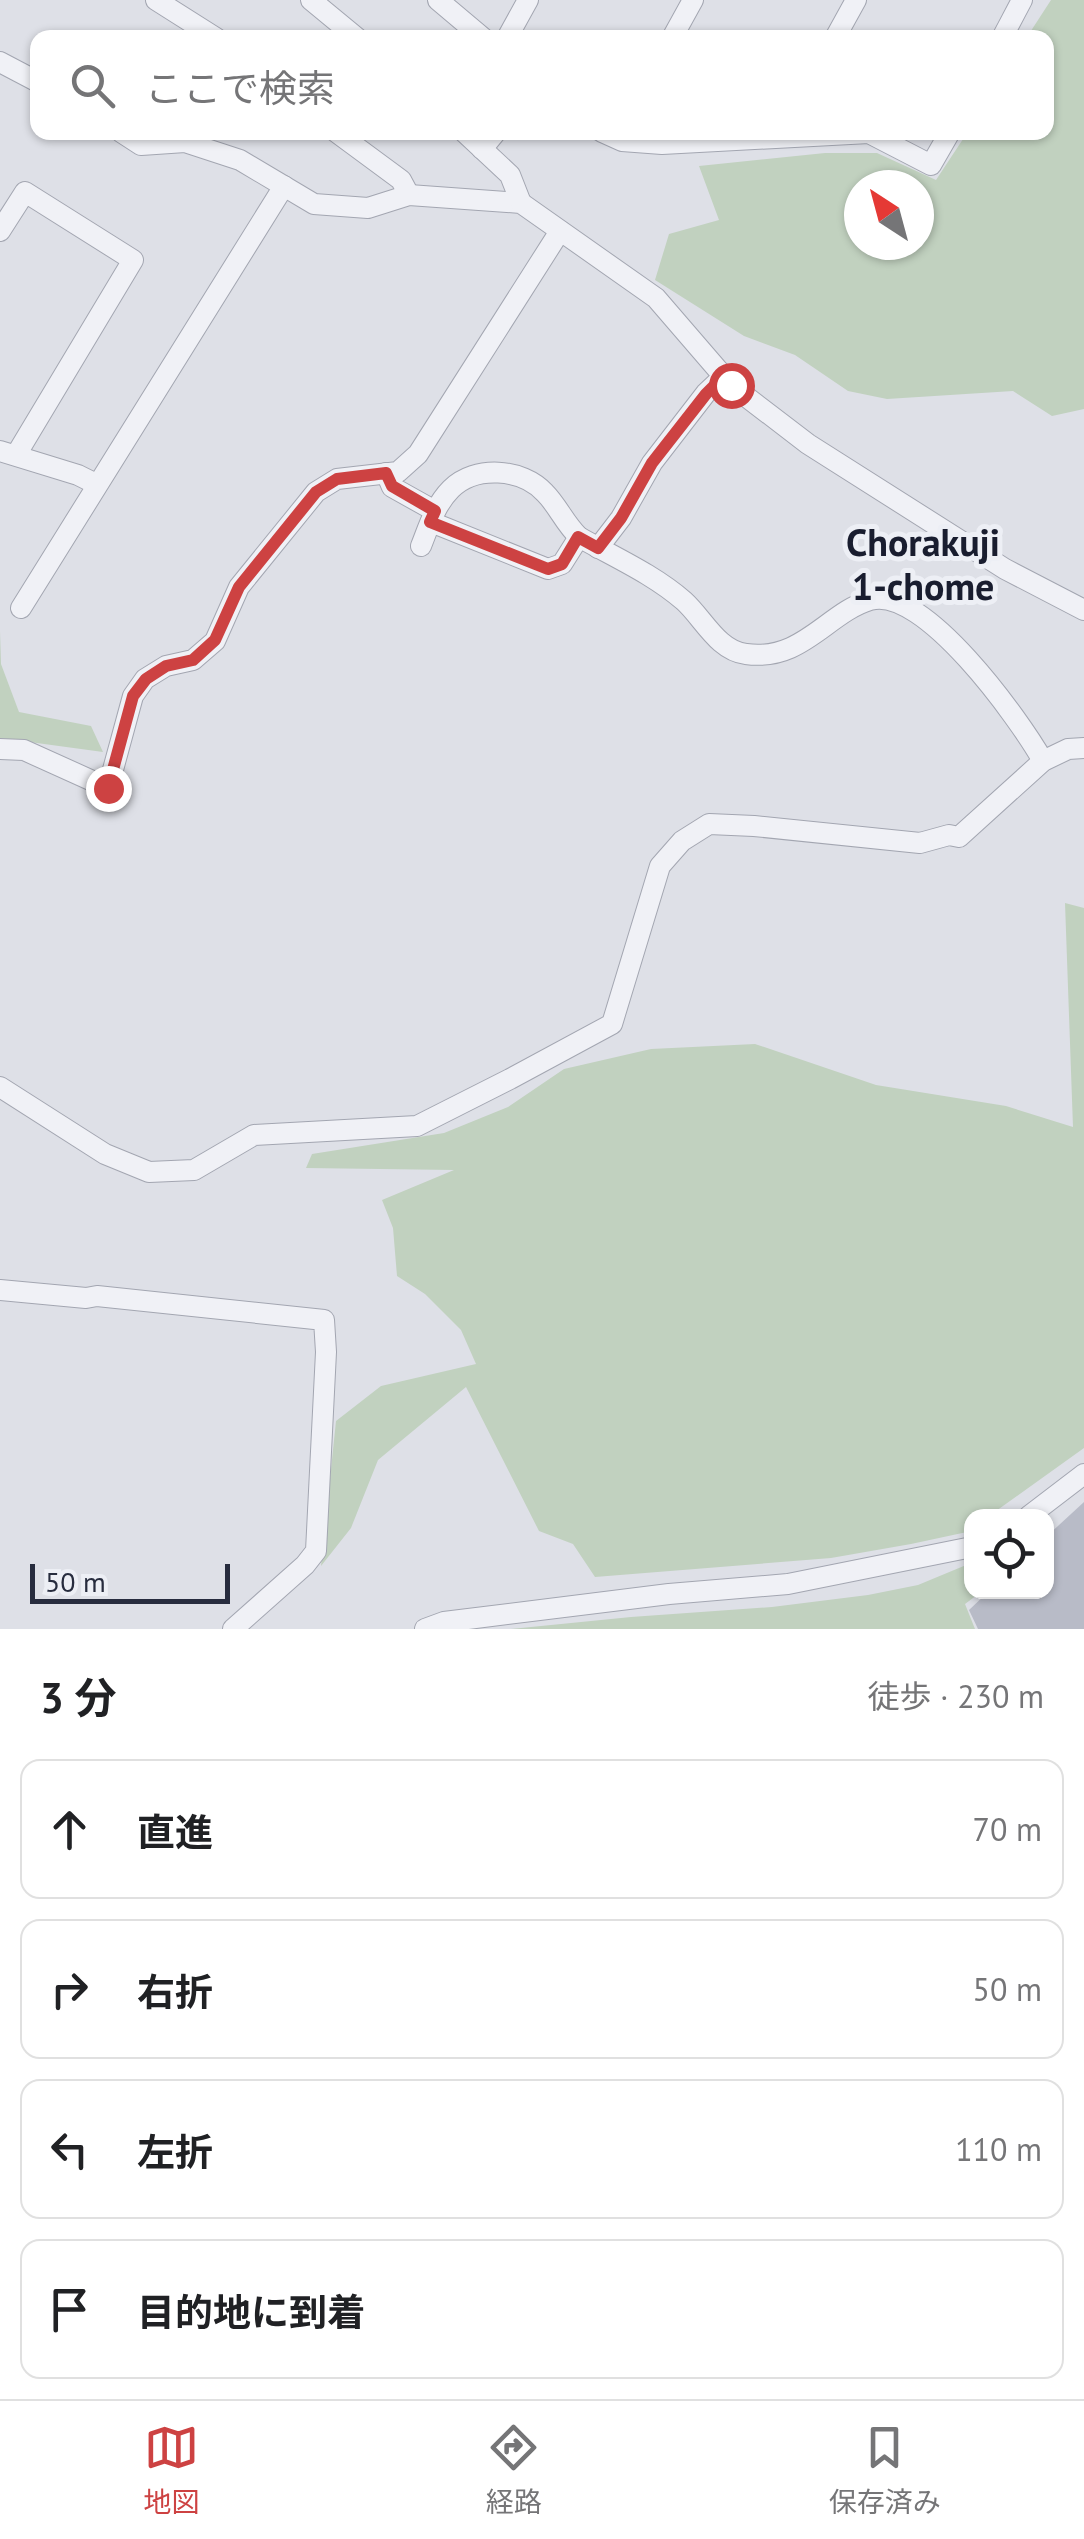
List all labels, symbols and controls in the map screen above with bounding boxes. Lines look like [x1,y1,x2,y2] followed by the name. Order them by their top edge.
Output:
[30,30,1054,140] search box
[65,58,120,113] icon: search
[145,63,335,112] text: ここで検索
[844,170,934,260] north arrow
[709,363,755,409] route start
[846,517,1000,610] district label: Chorakuji 1-chome
[86,766,132,812] route end
[964,1509,1054,1599] map controls
[964,1509,1054,1599] button: locate
[30,1559,230,1604] scale bar
[45,1563,106,1600] text: 50 m
[40,1670,116,1725] text: 3 分
[868,1675,1044,1717] text: 徒歩 · 230 m
[42,1802,97,1857] icon: ahead
[137,1807,213,1856] text: 直進
[973,1808,1042,1850] text: 70 m
[42,1962,97,2017] icon: right
[137,1967,213,2016] text: 右折
[973,1968,1042,2010] text: 50 m
[42,2122,97,2177] icon: left
[137,2127,213,2176] text: 左折
[955,2128,1042,2170] text: 110 m
[42,2282,97,2337] icon: arrive
[137,2287,365,2336] text: 目的地に到着
[143,2420,199,2520] tab: 地図
[486,2420,542,2520] tab: 経路
[829,2420,941,2520] tab: 保存済み

